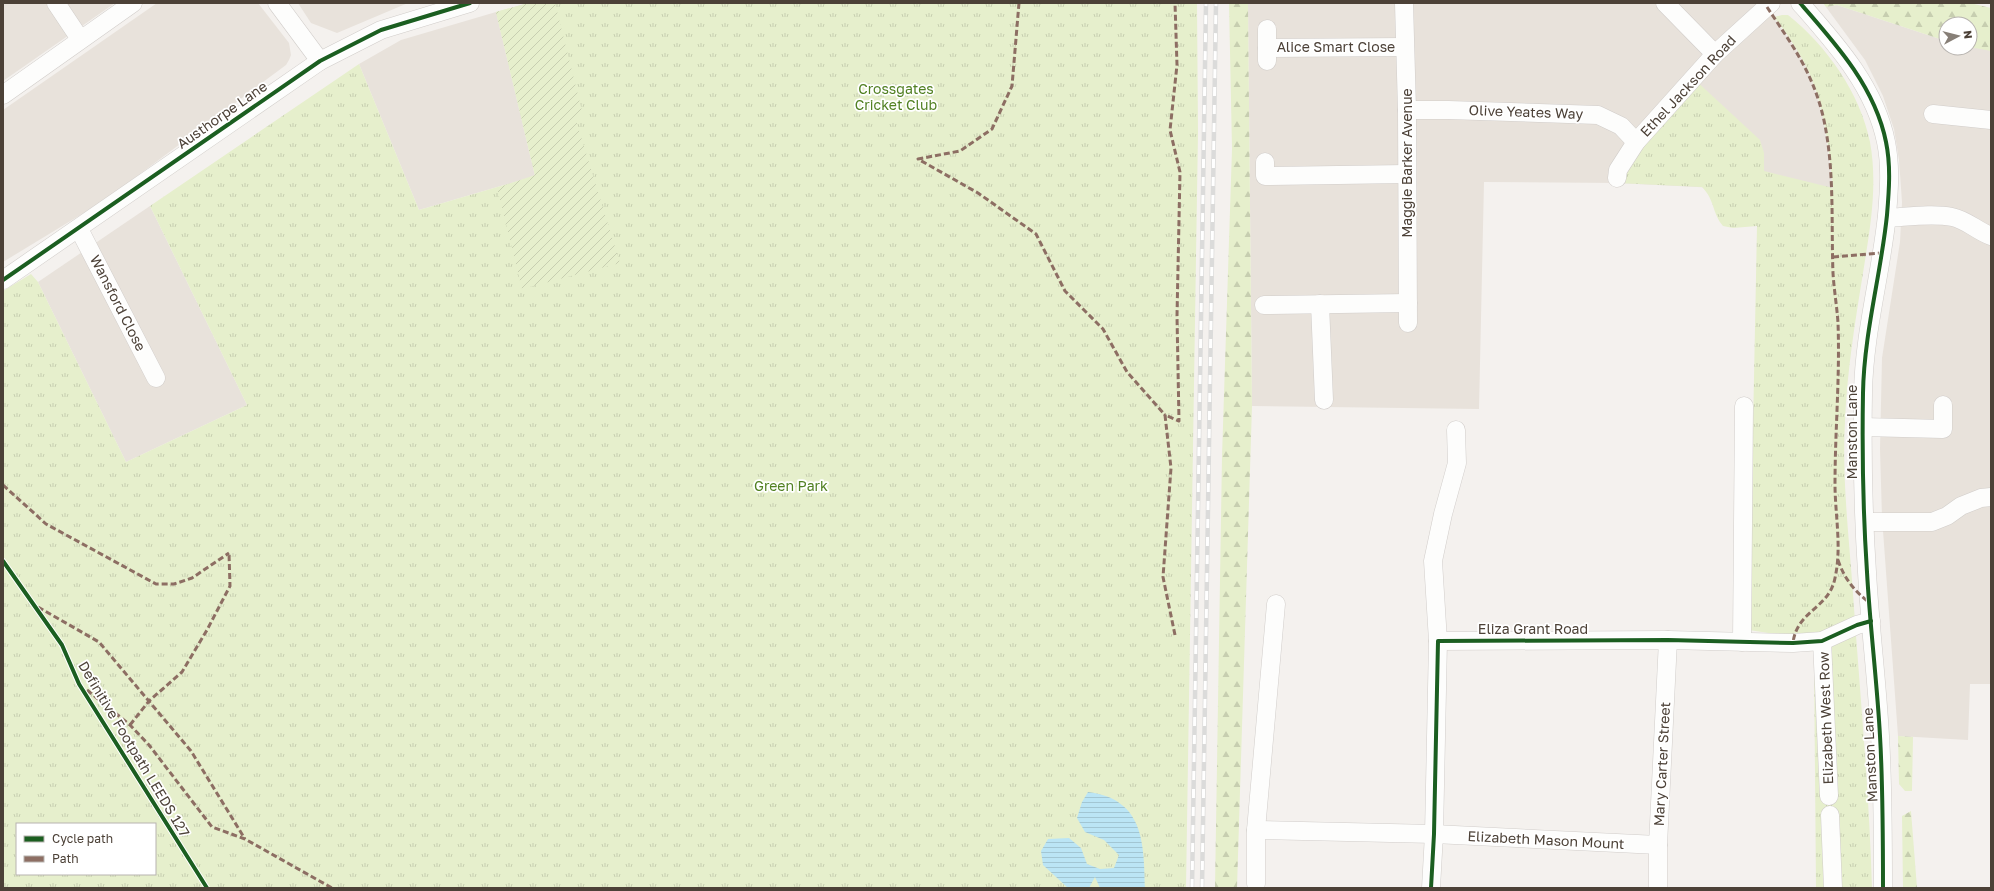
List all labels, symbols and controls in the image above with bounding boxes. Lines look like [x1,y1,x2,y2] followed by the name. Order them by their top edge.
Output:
[1938,16,1978,56] north arrow
[1961,30,1975,40] text: N
[1636,31,1739,140] street label: Ethel Jackson Road
[1277,38,1395,55] street label: Alice Smart Close
[173,77,270,152] street label: Austhorpe Lane
[855,80,937,113] park label: Crossgates Cricket Club
[1398,88,1415,238] street label: Maggie Barker Avenue
[1469,101,1584,122] street label: Olive Yeates Way
[87,252,150,354] street label: Wansford Close
[1843,385,1860,479] street label: Manston Lane
[754,477,828,494] park label: Green Park
[1478,620,1588,637] street label: Eliza Grant Road
[1815,651,1836,785] street label: Elizabeth West Row
[75,658,194,840] street label: Definitive Footpath LEEDS 127
[1650,701,1673,827] street label: Mary Carter Street
[1859,707,1880,803] street label: Manston Lane
[16,823,156,875] legend
[1467,827,1625,852] street label: Elizabeth Mason Mount
[52,831,113,846] text: Cycle path
[52,851,79,866] text: Path

